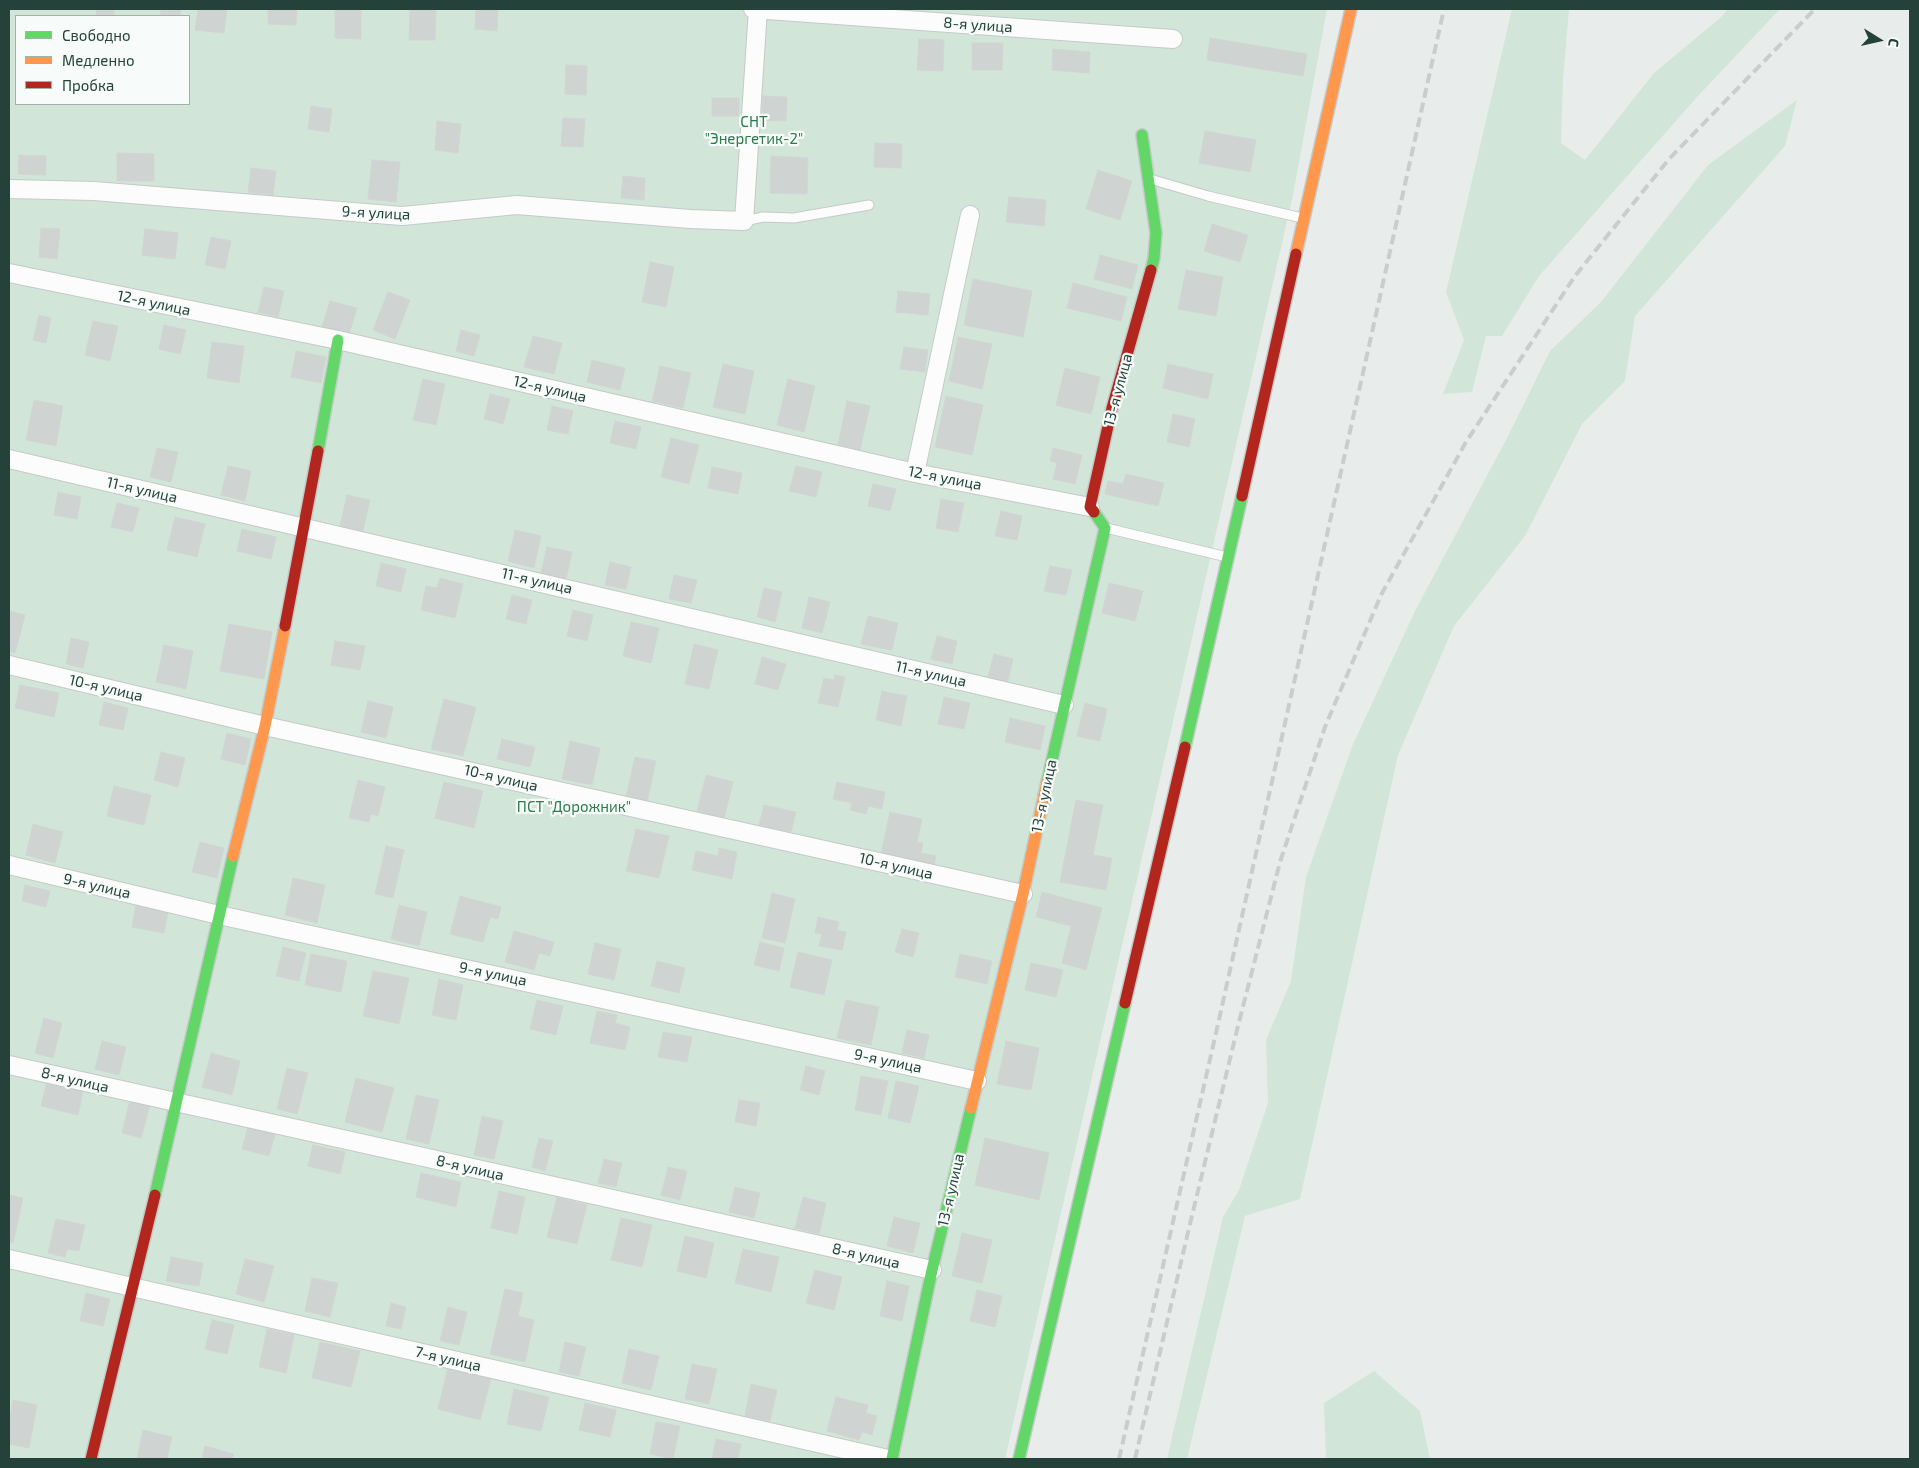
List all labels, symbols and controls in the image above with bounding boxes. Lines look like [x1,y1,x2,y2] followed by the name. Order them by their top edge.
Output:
[943,14,1013,36] street label: 8-я улица
[15,15,190,105] legend
[1854,15,1904,65] north arrow
[62,26,131,44] text: Свободно
[1885,37,1903,48] text: С
[62,51,135,69] text: Медленно
[62,76,114,94] text: Пробка
[705,113,803,148] park label: СHТ "Энергетик-2"
[341,202,411,224] street label: 9-я улица
[116,286,192,320] street label: 12-я улица
[1100,352,1136,428] street label: 13-я улица
[512,372,588,406] street label: 12-я улица
[907,462,983,494] street label: 12-я улица
[105,473,179,507] street label: 11-я улица
[500,564,574,598] street label: 11-я улица
[894,657,968,691] street label: 11-я улица
[67,671,145,705] street label: 10-я улица
[1027,758,1061,834] street label: 13-я улица
[462,761,540,795] street label: 10-я улица
[517,798,631,816] park label: ПСТ "Дорожник"
[857,849,935,883] street label: 10-я улица
[62,870,132,902] street label: 9-я улица
[458,958,528,990] street label: 9-я улица
[853,1045,923,1077] street label: 9-я улица
[39,1063,111,1097] street label: 8-я улица
[434,1151,506,1185] street label: 8-я улица
[934,1152,968,1228] street label: 13-я улица
[830,1239,902,1273] street label: 8-я улица
[413,1343,483,1375] street label: 7-я улица

